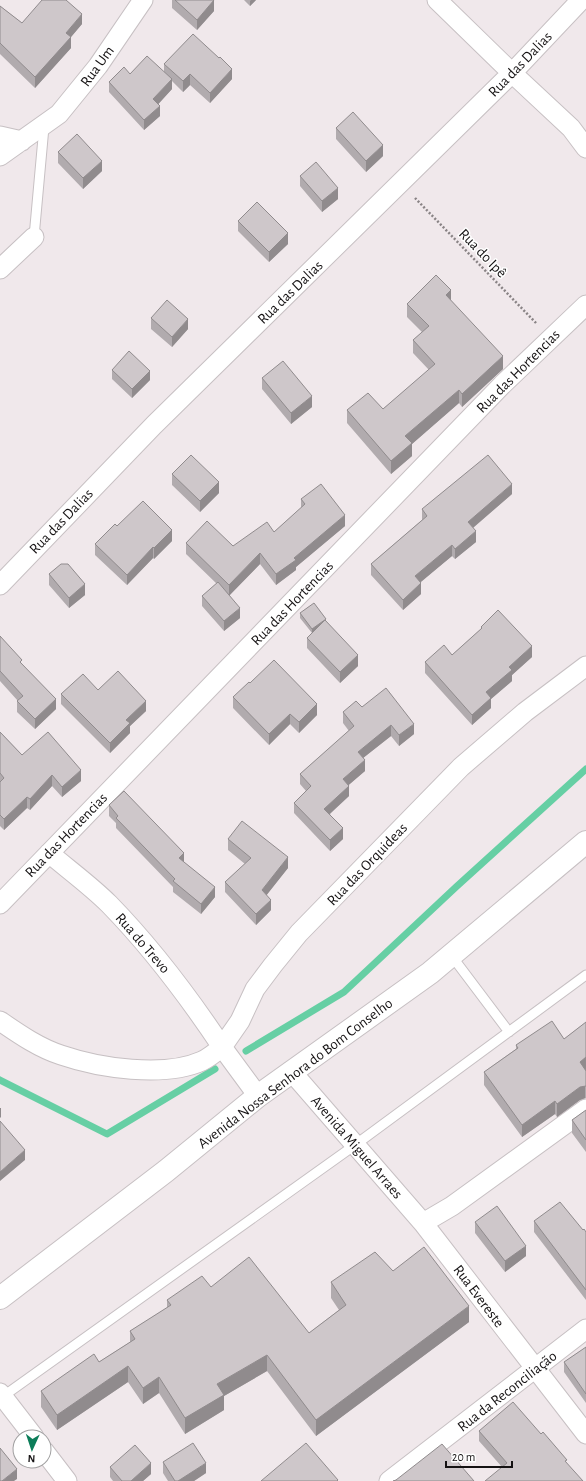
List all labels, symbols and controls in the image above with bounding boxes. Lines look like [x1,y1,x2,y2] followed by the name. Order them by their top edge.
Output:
[486,29,555,100] street label: Rua das Dalias
[78,43,117,89] street label: Rua Um
[456,226,509,281] street label: Rua do Ipê
[255,258,326,327] street label: Rua das Dalias
[474,327,563,416] street label: Rua das Hortencias
[27,486,96,557] street label: Rua das Dalias
[248,558,336,648] street label: Rua das Hortencias
[22,790,110,880] street label: Rua das Hortencias
[324,820,410,908] street label: Rua das Orquideas
[113,910,173,976] street label: Rua do Trevo
[195,995,395,1151] street label: Avenida Nossa Senhora do Bom Conselho
[308,1093,405,1202] street label: Avenida Miguel Arraes
[450,1262,507,1330] street label: Rua Evereste
[455,1348,560,1435] street label: Rua da Reconciliação
[12,1429,52,1469] north arrow
[446,1443,512,1469] scale bar
[452,1451,475,1463] text: 20 m
[27,1453,36,1464] text: N

